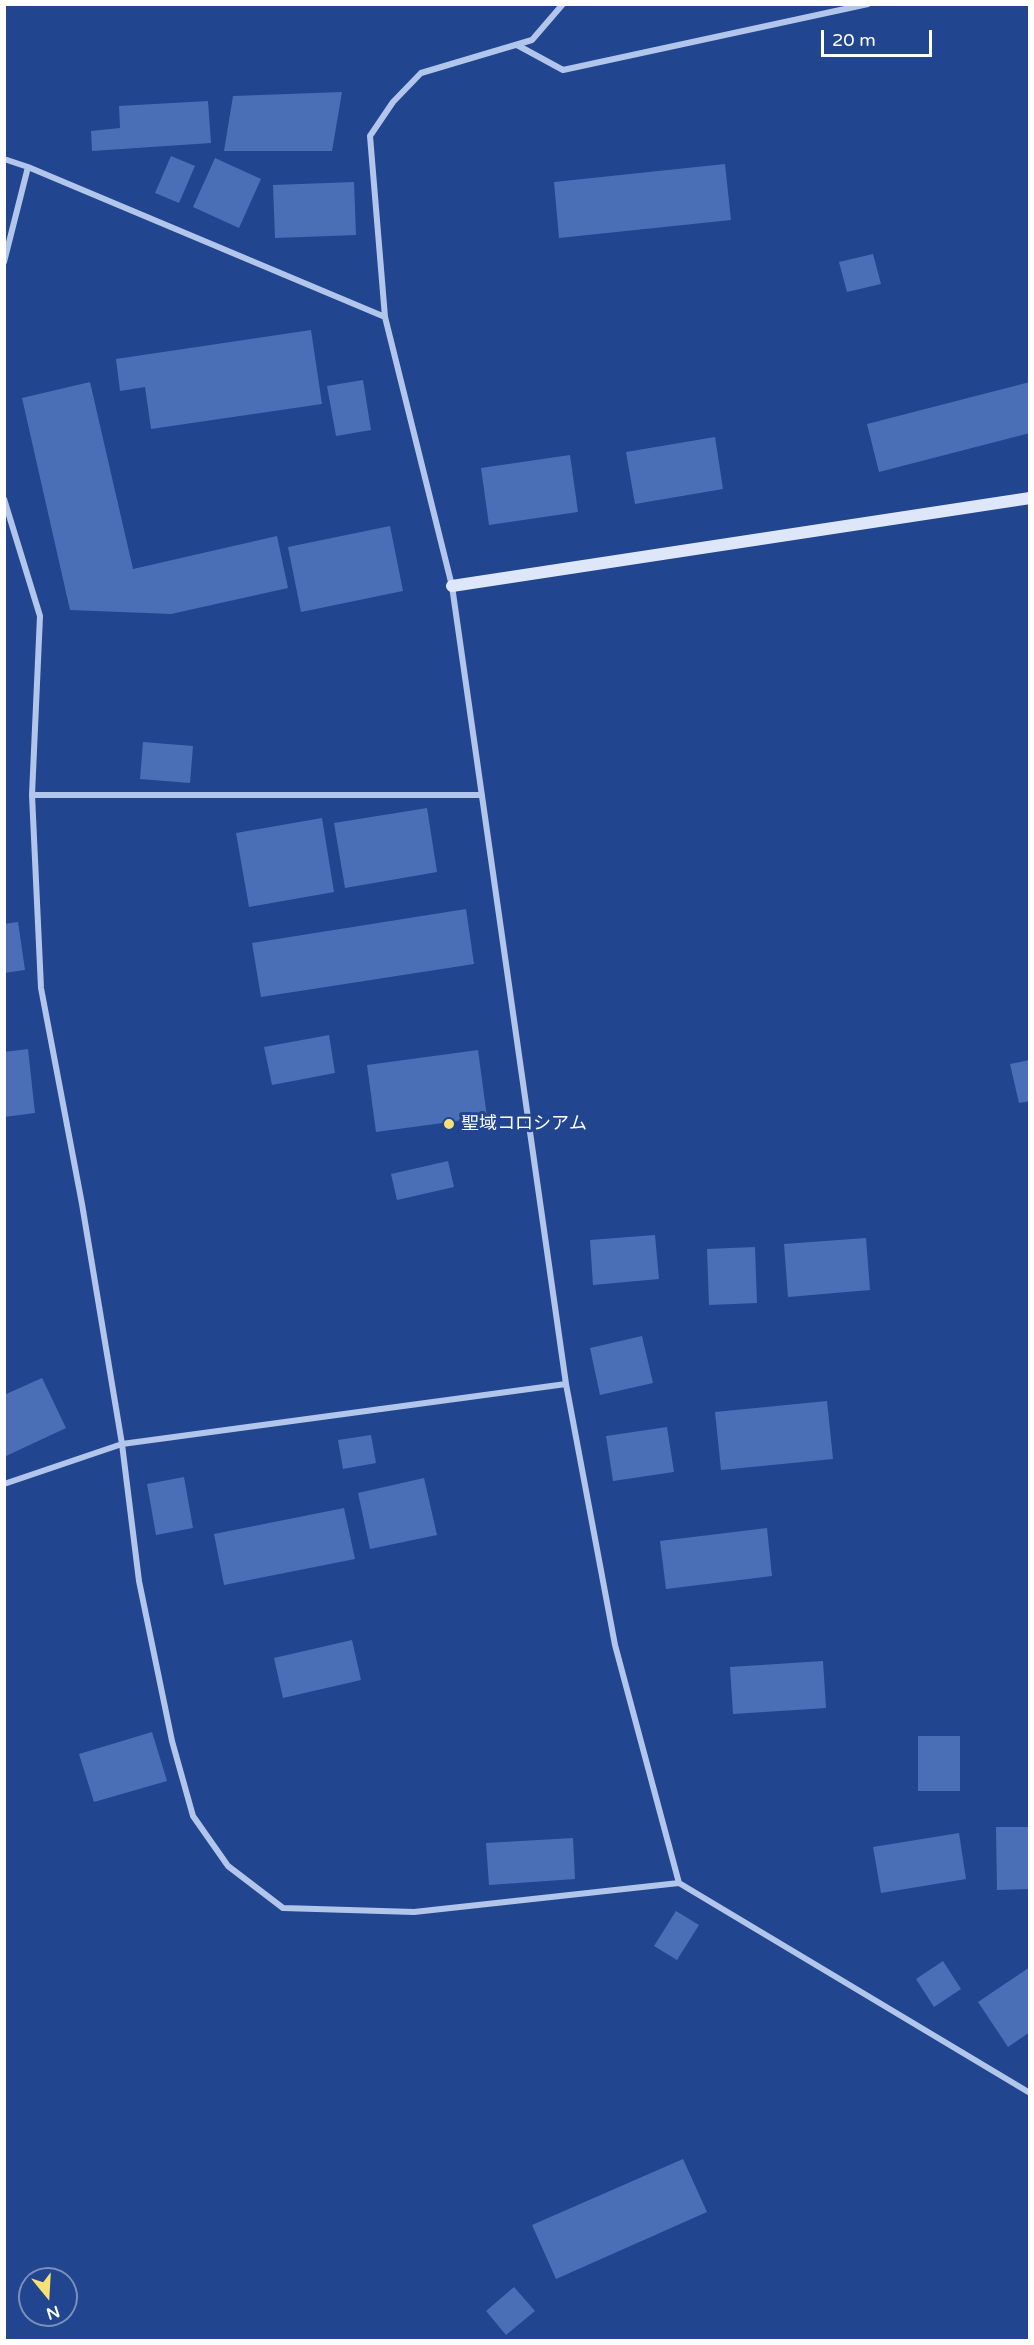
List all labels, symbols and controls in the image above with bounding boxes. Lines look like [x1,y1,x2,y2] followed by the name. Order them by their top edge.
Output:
[824,18,935,56] scale bar
[832,29,876,51] text: 20 m
[461,1113,587,1135] place label: 聖域コロシアム
[442,1117,456,1131] marker: 聖域コロシアム
[18,2267,78,2327] north arrow
[44,2301,62,2324] text: N

